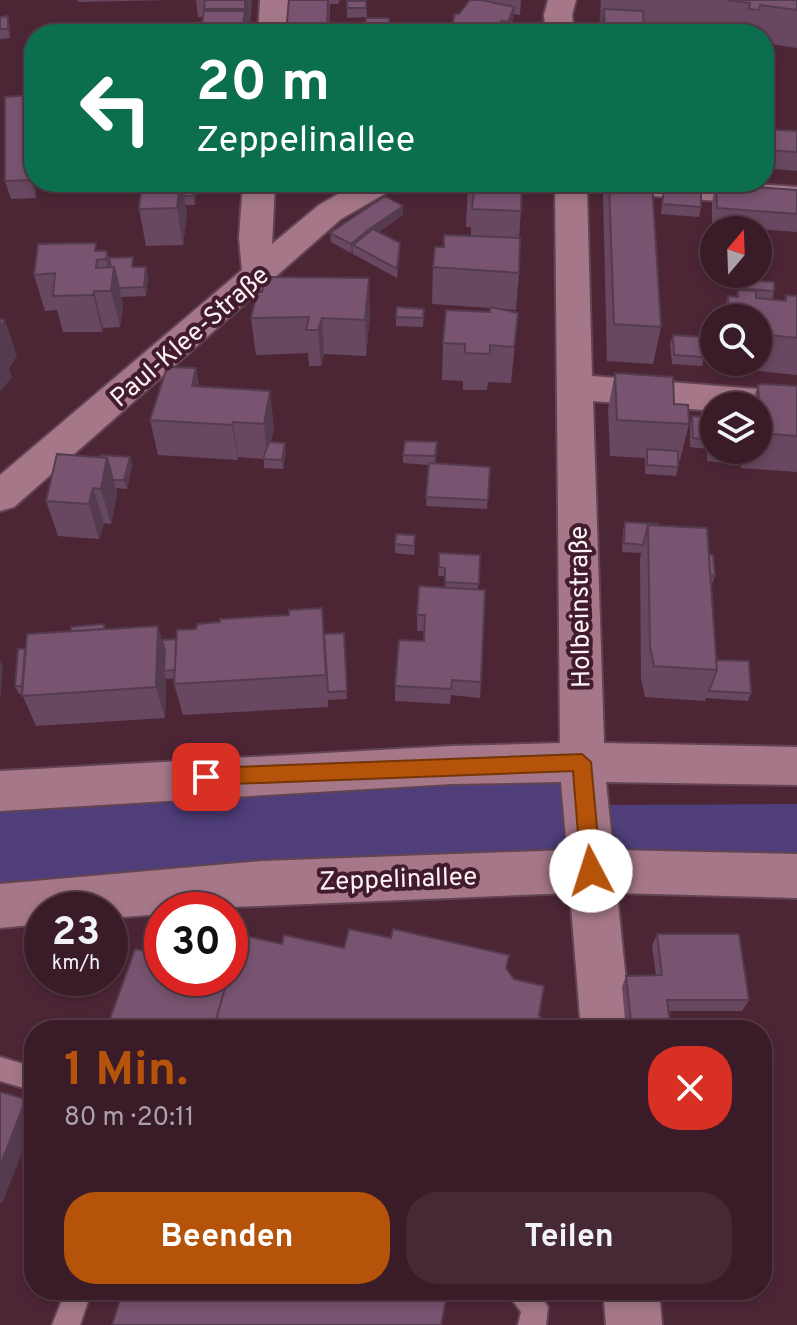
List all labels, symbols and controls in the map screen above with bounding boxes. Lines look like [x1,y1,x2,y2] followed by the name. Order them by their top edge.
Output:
[196,50,330,120] text: 20 m
[64,56,168,160] icon: left
[196,119,415,165] text: Zeppelinallee
[700,216,772,288] north arrow
[700,216,772,464] map controls
[105,260,277,416] street label: Paul-Klee-Straße
[700,304,772,376] button: search
[700,392,772,464] button: layers
[564,526,599,688] street label: Holbeinstraße
[172,743,240,811] pin
[184,755,228,799] icon: arrive
[549,829,633,913] position arrow
[318,861,478,900] street label: Zeppelinallee
[144,892,248,996] speed limit sign: 30
[52,909,100,959] text: 23
[52,951,100,977] text: km/h
[64,1042,188,1102] text: 1 Min.
[648,1046,732,1130] button: close
[64,1102,195,1135] text: 80 m · 20:11
[64,1192,390,1284] button: Beenden
[406,1192,732,1284] button: Teilen

